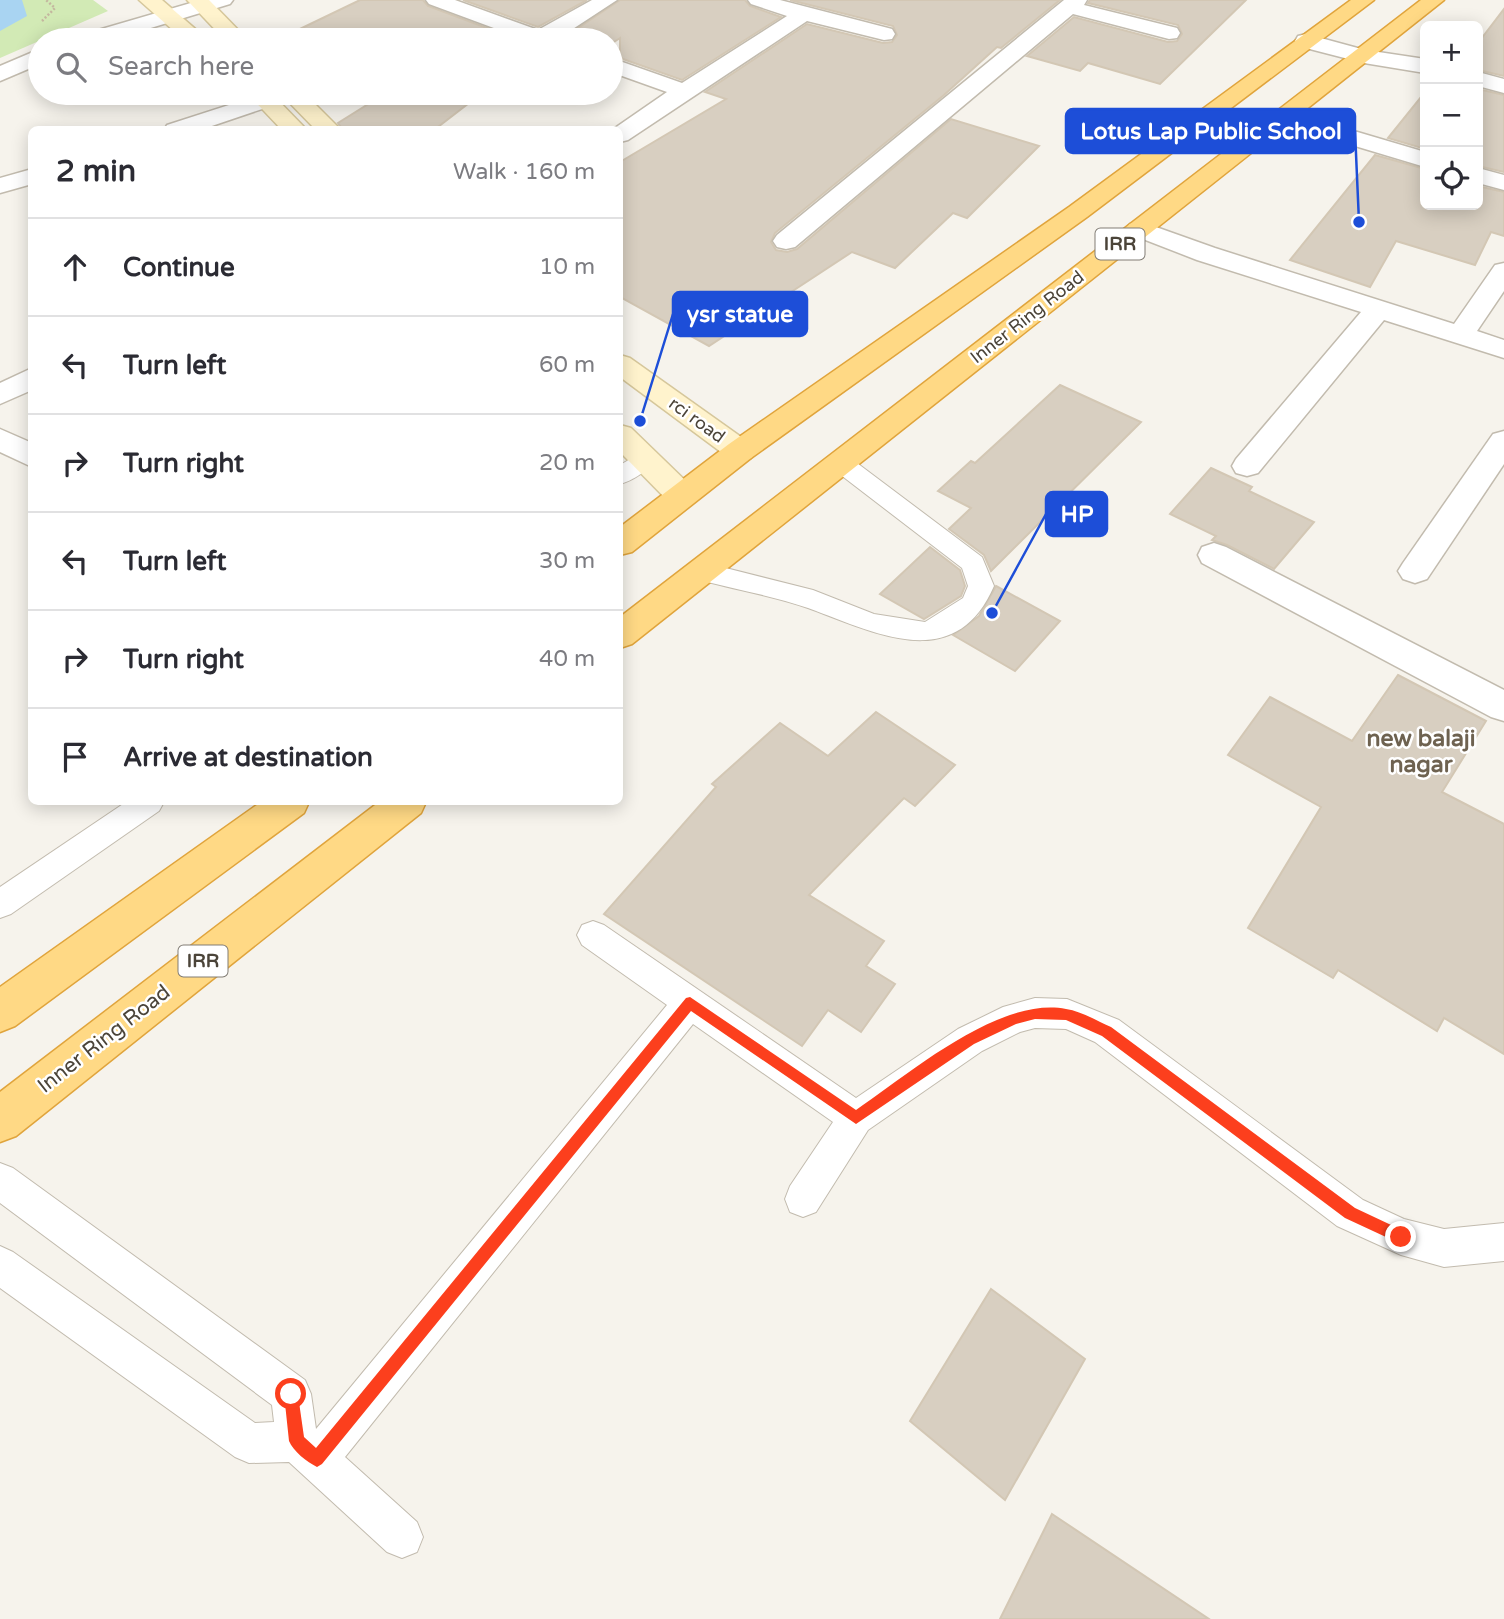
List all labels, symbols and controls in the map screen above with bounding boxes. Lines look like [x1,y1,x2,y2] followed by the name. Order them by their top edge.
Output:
[1420,21,1483,210] map controls
[1420,21,1483,84] button: +
[28,28,623,105] search box
[52,48,90,86] icon: search
[108,51,254,82] text: Search here
[1420,84,1483,147] button: −
[1066,109,1355,153] callout: Lotus Lap Public School
[1080,118,1342,146] text: Lotus Lap Public School
[1420,147,1483,210] button: locate
[56,153,136,190] text: 2 min
[453,158,595,186] text: Walk · 160 m
[1096,228,1144,260] road number: IRR
[56,248,94,286] icon: ahead
[123,252,235,283] text: Continue
[539,253,595,281] text: 10 m
[966,266,1088,368] street label: Inner Ring Road
[673,292,807,336] callout: ysr statue
[687,301,793,329] text: ysr statue
[56,346,94,384] icon: left
[123,350,226,381] text: Turn left
[539,351,595,379] text: 60 m
[664,392,730,448] street label: rci road
[56,444,94,482] icon: right
[123,448,244,479] text: Turn right
[539,449,595,477] text: 20 m
[1046,492,1107,536] callout: HP
[1061,501,1094,529] text: HP
[56,542,94,580] icon: left
[123,546,226,577] text: Turn left
[539,547,595,575] text: 30 m
[56,640,94,678] icon: right
[123,644,244,675] text: Turn right
[539,645,595,673] text: 40 m
[1367,725,1475,779] district label: new balaji nagar
[56,738,94,776] icon: arrive
[123,742,373,773] text: Arrive at destination
[178,945,228,976] road number: IRR
[33,980,175,1098] street label: Inner Ring Road
[1385,1221,1416,1252] route end
[275,1378,306,1409] route start

